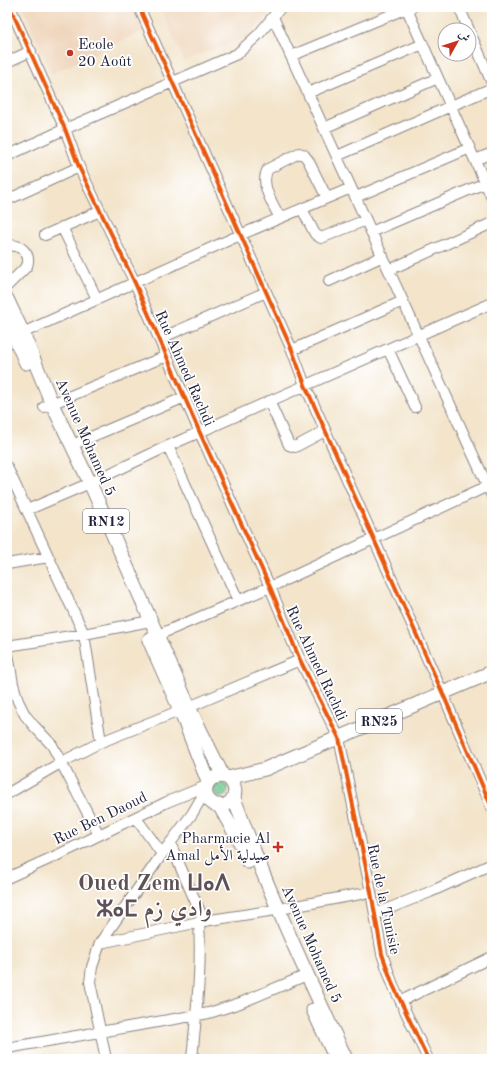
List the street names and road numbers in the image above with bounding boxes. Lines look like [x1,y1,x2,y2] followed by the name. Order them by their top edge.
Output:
[151,308,216,429] street label: Rue Ahmed Rachdi
[52,377,117,499] street label: Avenue Mohamed 5
[83,509,129,533] road number: RN12
[282,604,349,723] street label: Rue Ahmed Rachdi
[356,709,402,733] road number: RN25
[52,790,150,848] street label: Rue Ben Daoud
[363,843,402,956] street label: Rue de la Tunisie
[278,884,343,1006] street label: Avenue Mohamed 5

